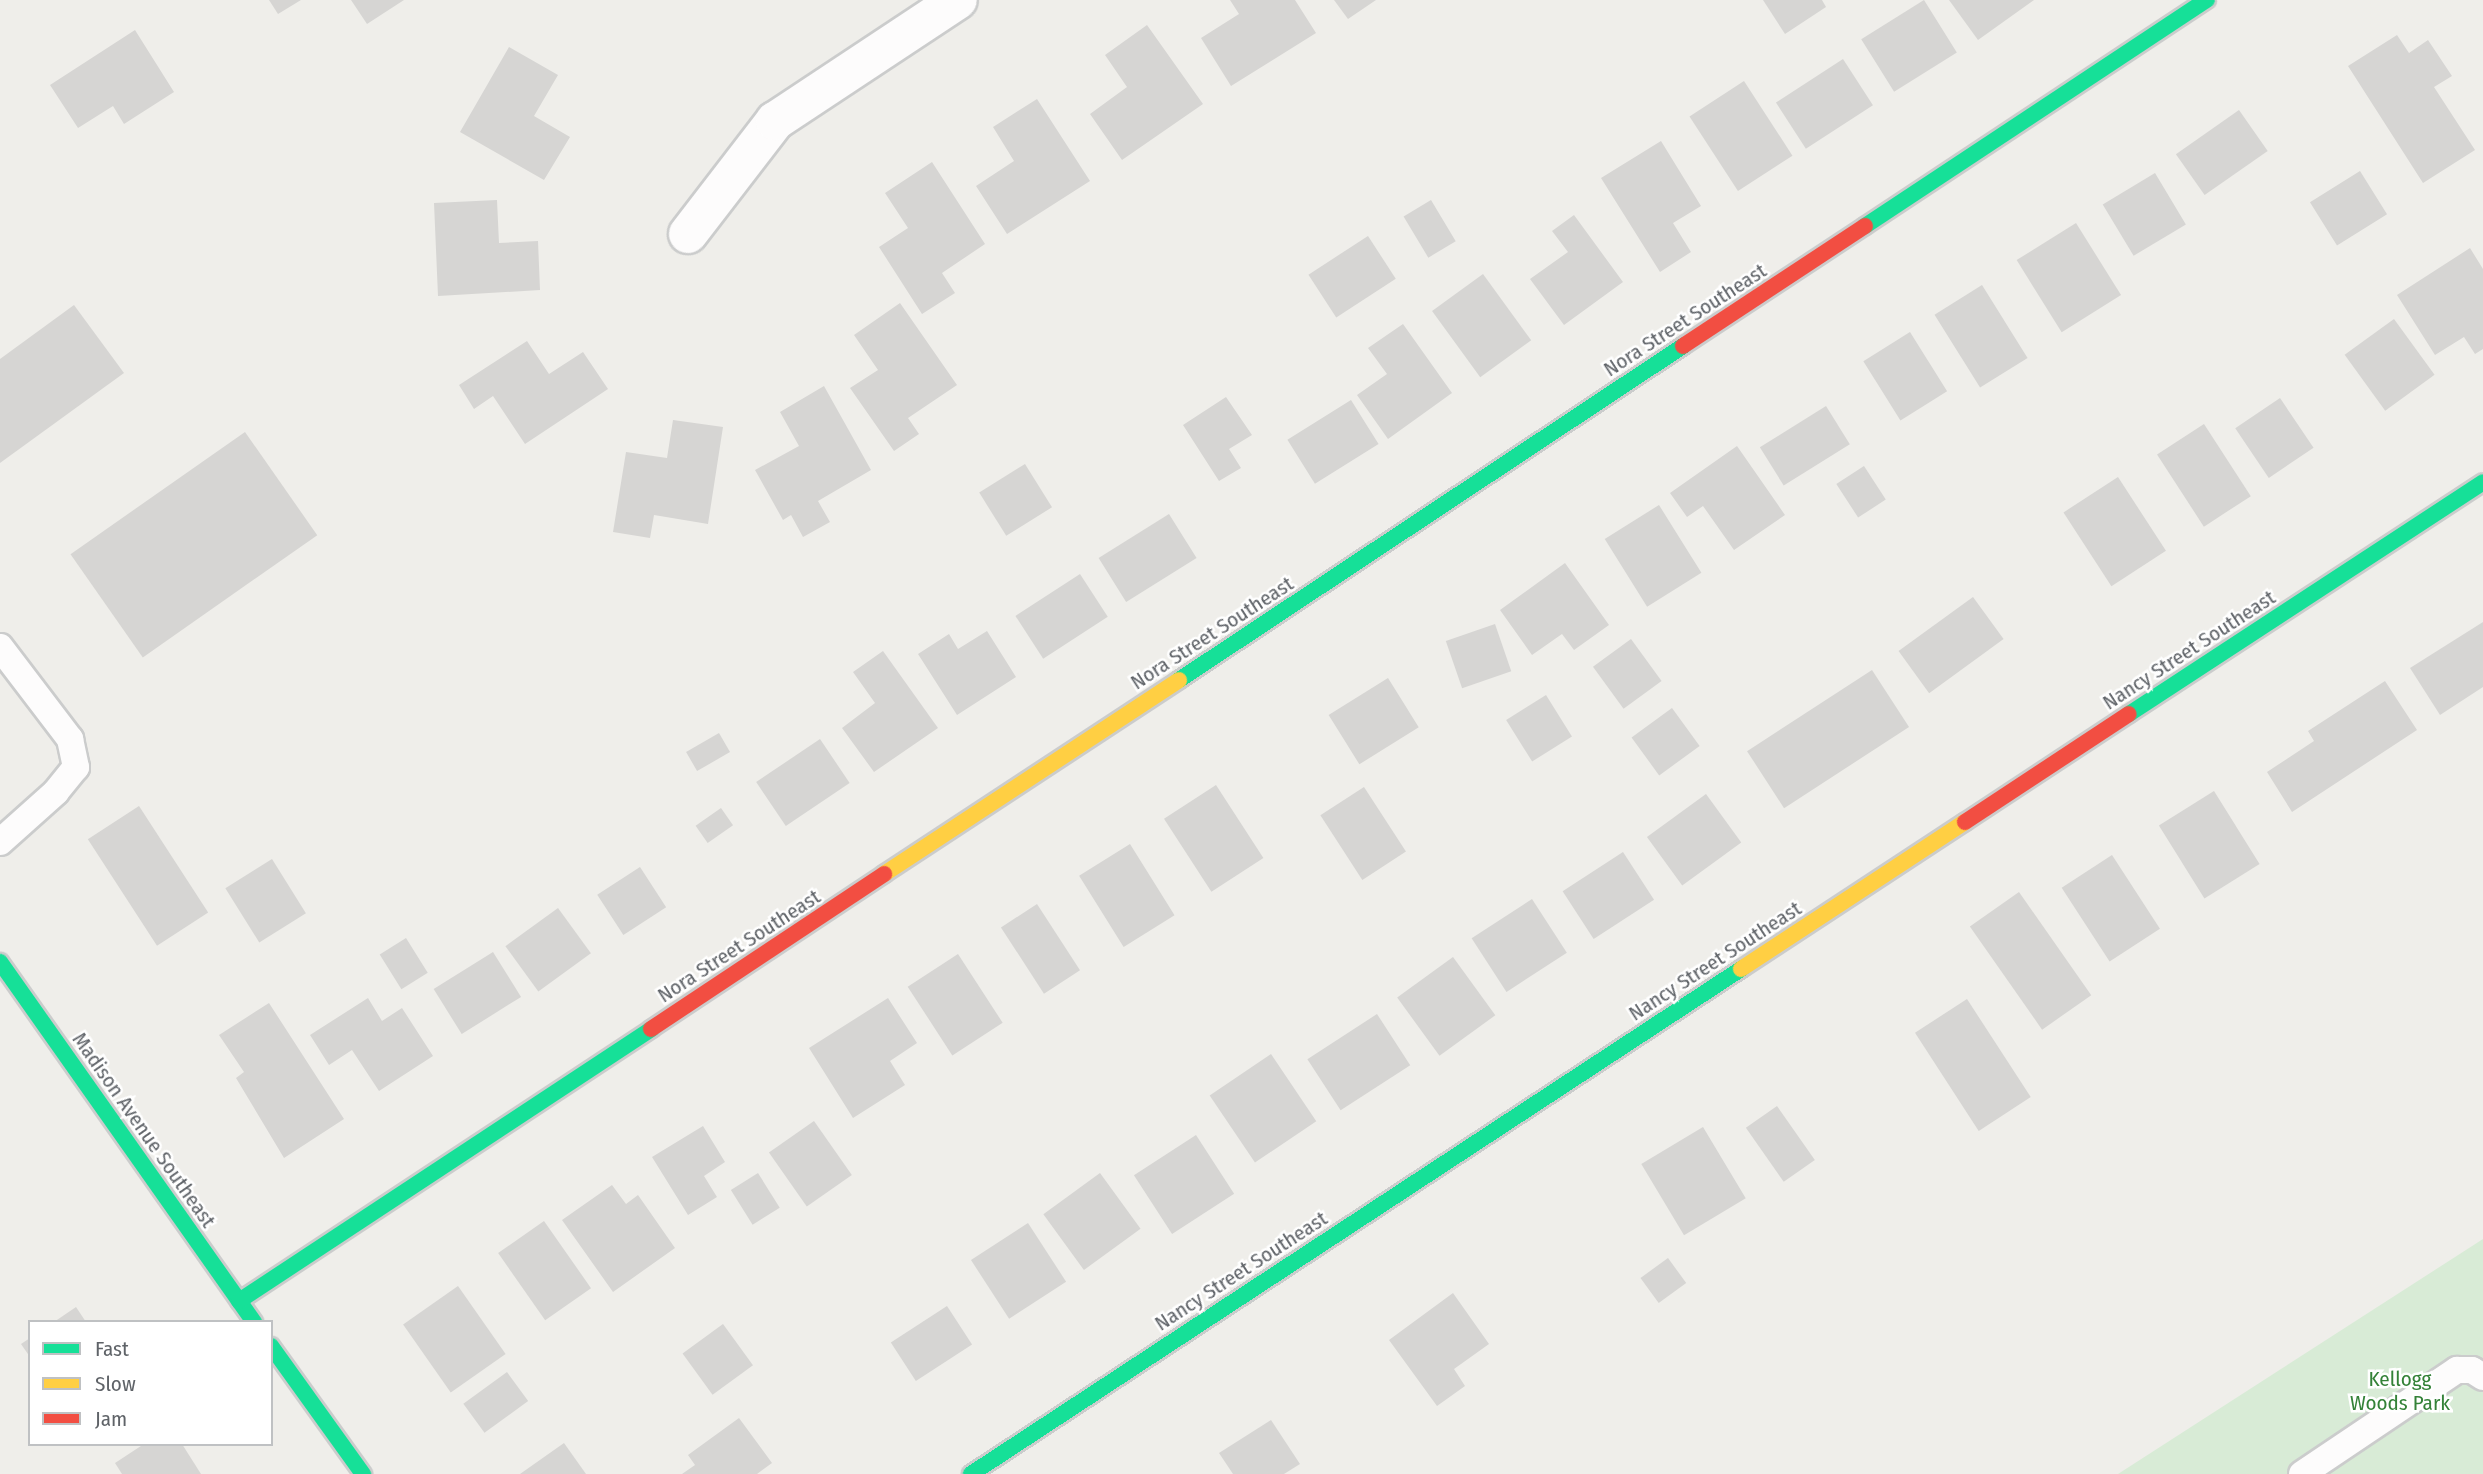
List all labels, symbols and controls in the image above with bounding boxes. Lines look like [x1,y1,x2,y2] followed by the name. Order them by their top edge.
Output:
[1599,258,1771,382] street label: Nora Street Southeast
[1126,571,1298,695] street label: Nora Street Southeast
[2098,585,2280,715] street label: Nancy Street Southeast
[653,884,825,1008] street label: Nora Street Southeast
[1624,896,1806,1026] street label: Nancy Street Southeast
[67,1028,221,1232] street label: Madison Avenue Southeast
[1150,1206,1332,1336] street label: Nancy Street Southeast
[28,1320,273,1446] legend
[95,1336,129,1362] text: Fast
[2350,1366,2450,1416] park label: Kellogg Woods Park
[95,1371,136,1397] text: Slow
[95,1406,127,1432] text: Jam

